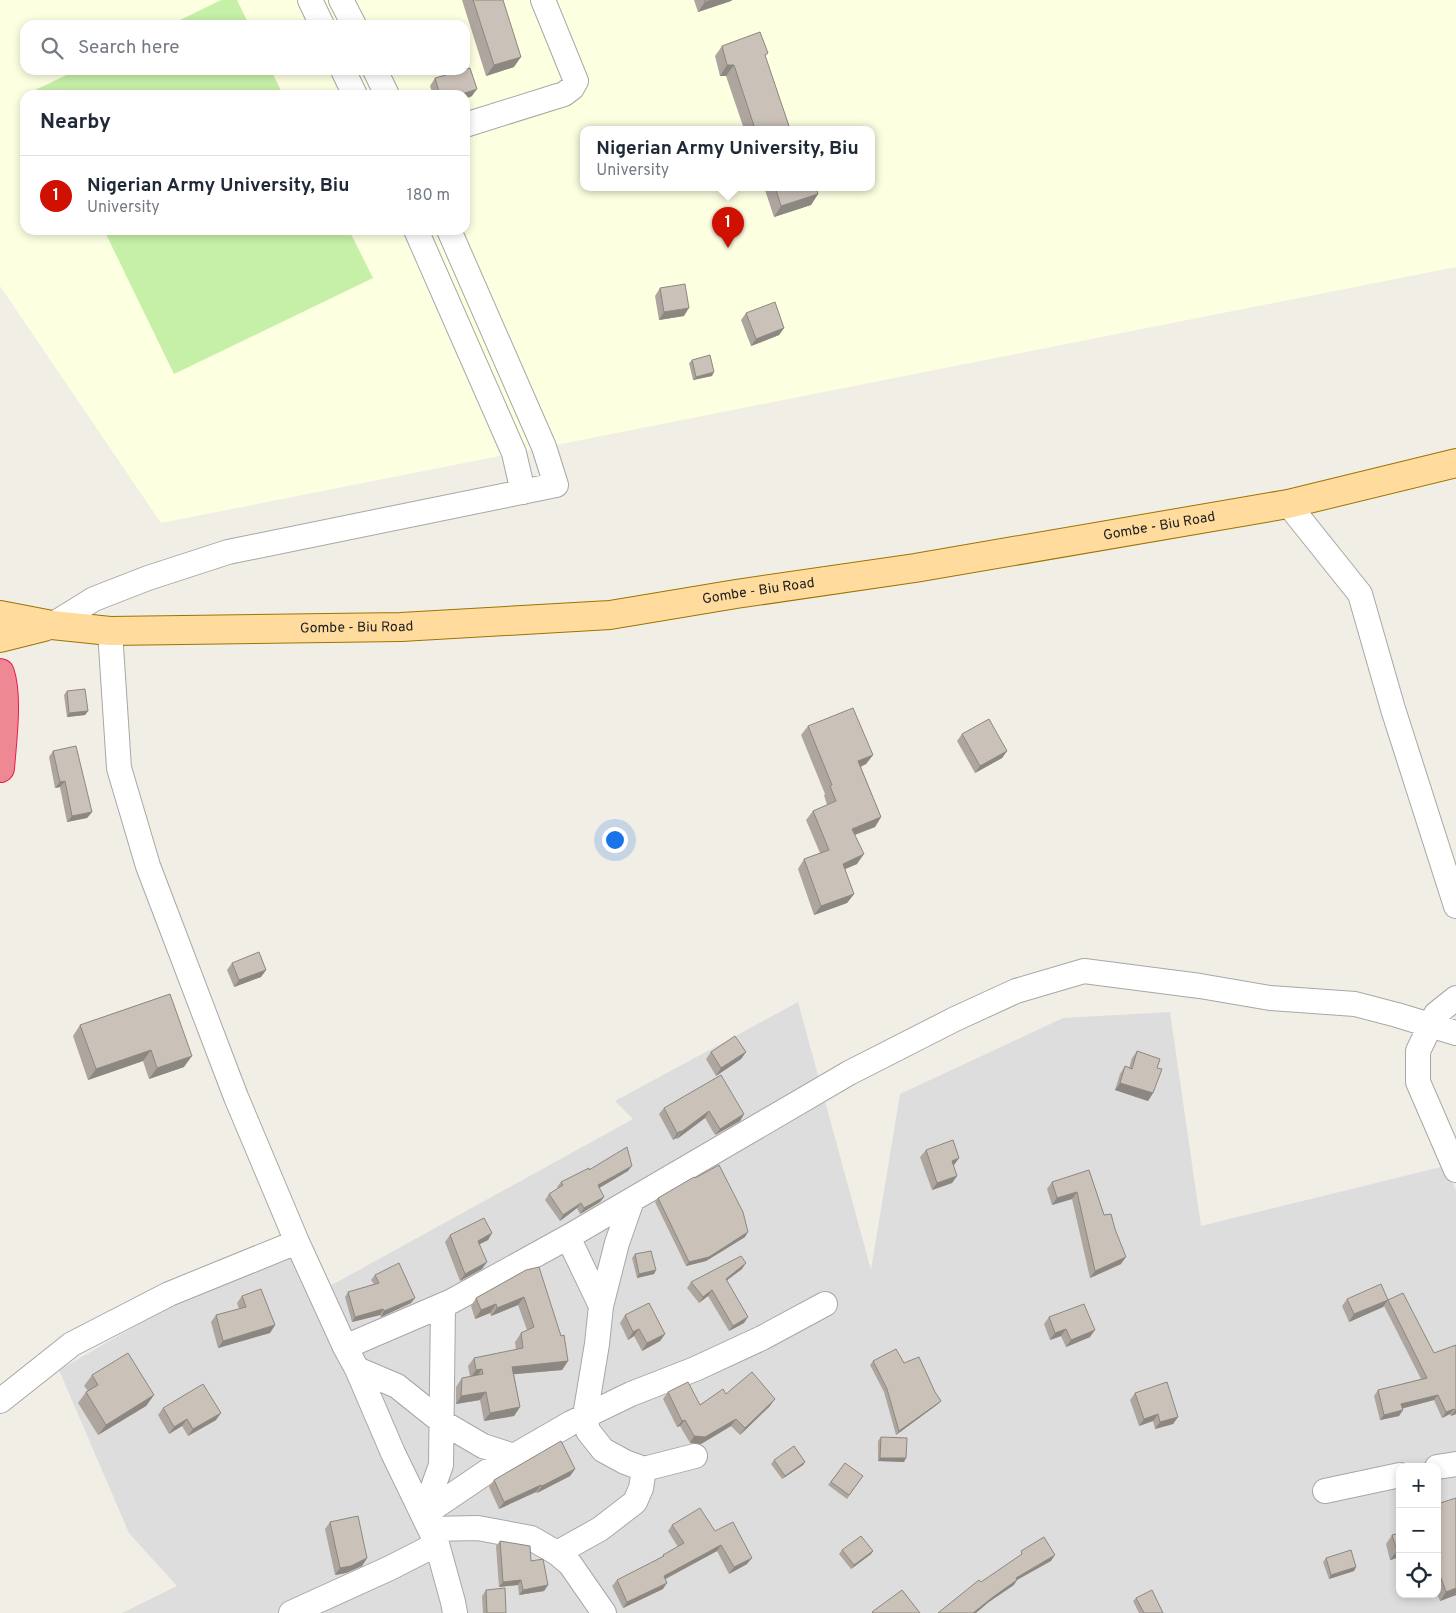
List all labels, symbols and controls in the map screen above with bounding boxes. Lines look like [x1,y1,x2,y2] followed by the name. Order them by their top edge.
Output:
[20,20,470,75] search box
[38,34,66,62] icon: search
[78,36,180,60] text: Search here
[40,109,111,136] text: Nearby
[580,126,875,191] popup
[596,137,859,161] text: Nigerian Army University, Biu
[596,161,669,181] text: University
[87,174,349,198] text: Nigerian Army University, Biu
[53,186,59,206] text: 1
[407,186,450,206] text: 180 m
[87,198,160,218] text: University
[712,207,744,248] pin: 1
[1102,508,1217,544] street label: Gombe - Biu Road
[701,574,816,608] street label: Gombe - Biu Road
[300,618,414,637] street label: Gombe - Biu Road
[602,827,628,853] your location
[1396,1463,1441,1598] map controls
[1396,1463,1441,1508] button: +
[1396,1508,1441,1553] button: −
[1396,1553,1441,1598] button: locate

